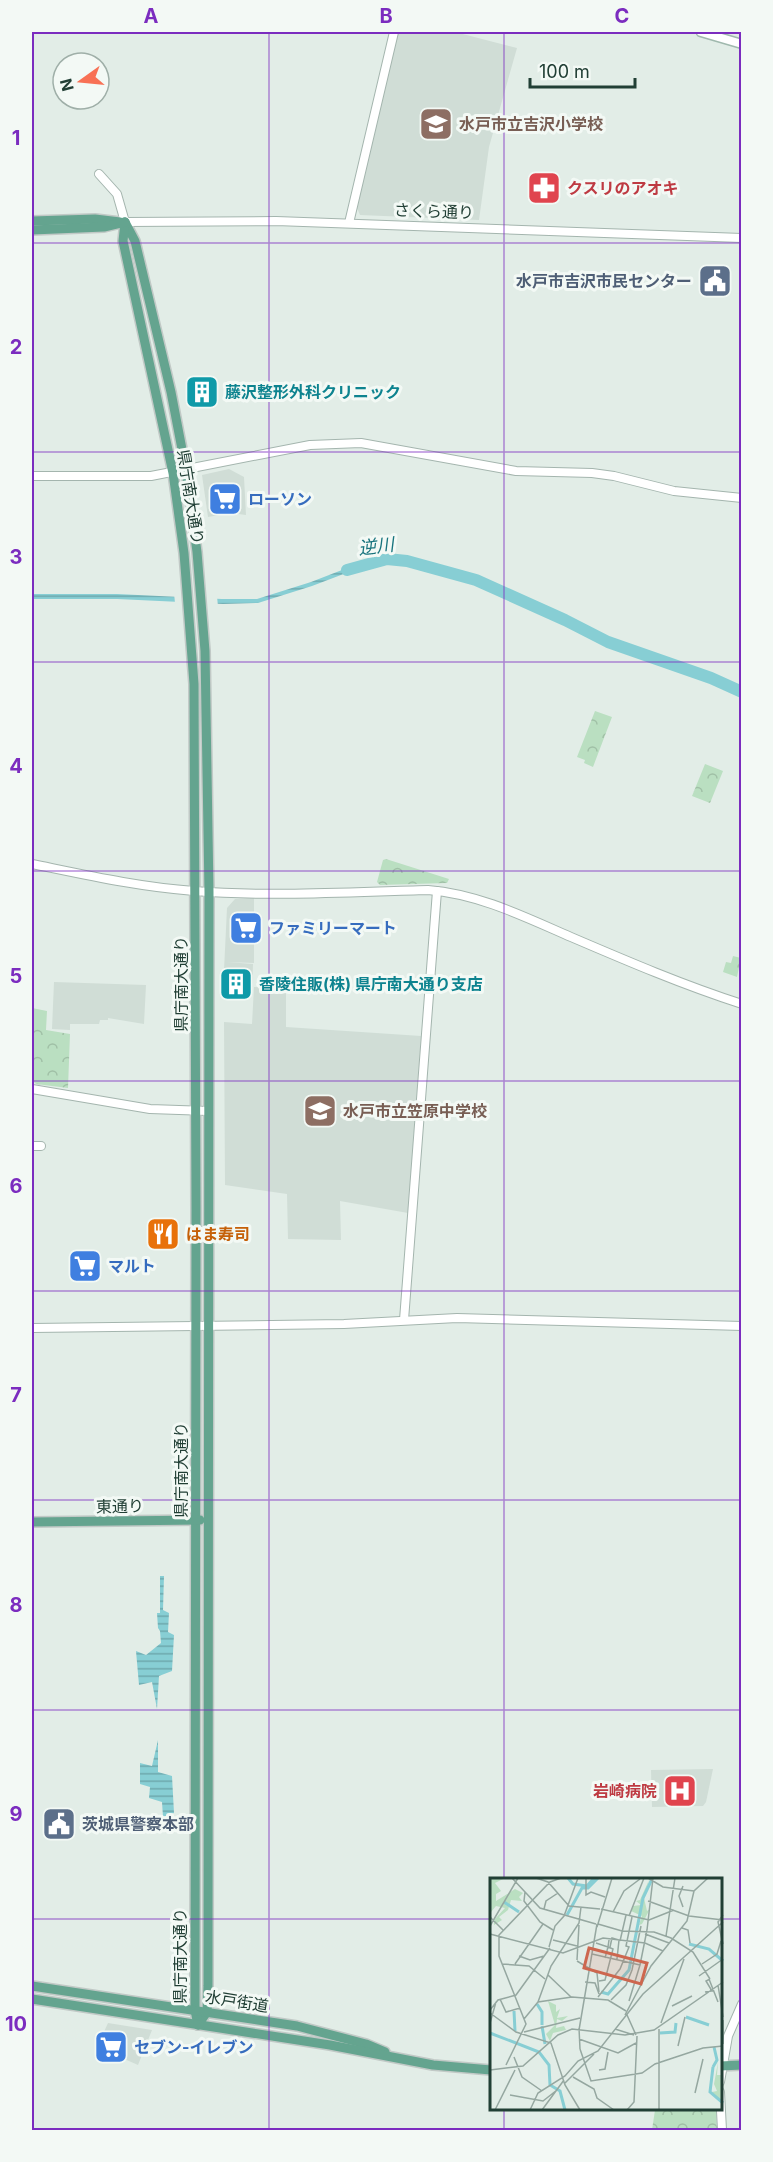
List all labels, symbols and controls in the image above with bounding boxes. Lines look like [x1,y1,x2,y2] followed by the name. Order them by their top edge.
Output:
[144,4,159,28] text: A
[379,4,393,28] text: B
[615,4,629,28] text: C
[51,51,111,111] north arrow
[530,51,635,89] scale bar
[539,61,590,82] text: 100 m
[55,76,78,93] text: N
[418,106,454,142] school or university icon: 水戸市立吉沢小学校
[459,114,603,134] place label: 水戸市立吉沢小学校
[12,126,20,150] text: 1
[526,170,562,206] pharmacy icon: クスリのアオキ
[567,178,679,198] place label: クスリのアオキ
[394,200,474,222] street label: さくら通り
[697,263,733,299] public building icon: 水戸市吉沢市民センター
[516,271,692,291] place label: 水戸市吉沢市民センター
[10,335,22,359] text: 2
[184,374,220,410] building icon: 藤沢整形外科クリニック
[225,382,401,402] place label: 藤沢整形外科クリニック
[174,448,208,546] street label: 県庁南大通り
[207,481,243,517] supermarket icon: ローソン
[248,489,312,509] place label: ローソン
[357,533,397,559] water label: 逆川
[10,545,22,569] text: 3
[9,754,23,778] text: 4
[228,910,264,946] supermarket icon: ファミリーマート
[269,918,397,938] place label: ファミリーマート
[171,936,191,1032] street label: 県庁南大通り
[10,964,22,988] text: 5
[218,966,254,1002] building icon: 香陵住販(株) 県庁南大通り支店
[259,974,483,994] place label: 香陵住販(株) 県庁南大通り支店
[302,1093,338,1129] school or university icon: 水戸市立笠原中学校
[343,1101,487,1121] place label: 水戸市立笠原中学校
[10,1174,23,1198] text: 6
[145,1216,181,1252] restaurant icon: はま寿司
[186,1224,250,1244] place label: はま寿司
[67,1248,103,1284] supermarket icon: マルト
[108,1256,156,1276] place label: マルト
[10,1383,22,1407] text: 7
[171,1422,191,1518] street label: 県庁南大通り
[96,1496,144,1516] street label: 東通り
[9,1593,23,1617] text: 8
[662,1773,698,1809] hospital icon: 岩崎病院
[593,1781,657,1801] place label: 岩崎病院
[10,1802,23,1826] text: 9
[41,1806,77,1842] public building icon: 茨城県警察本部
[82,1814,194,1834] place label: 茨城県警察本部
[490,1878,722,2111] inset map
[170,1908,190,2004] street label: 県庁南大通り
[204,1986,270,2016] street label: 水戸街道
[5,2012,27,2036] text: 10
[93,2029,129,2065] supermarket icon: セブン-イレブン
[134,2037,254,2057] place label: セブン-イレブン

